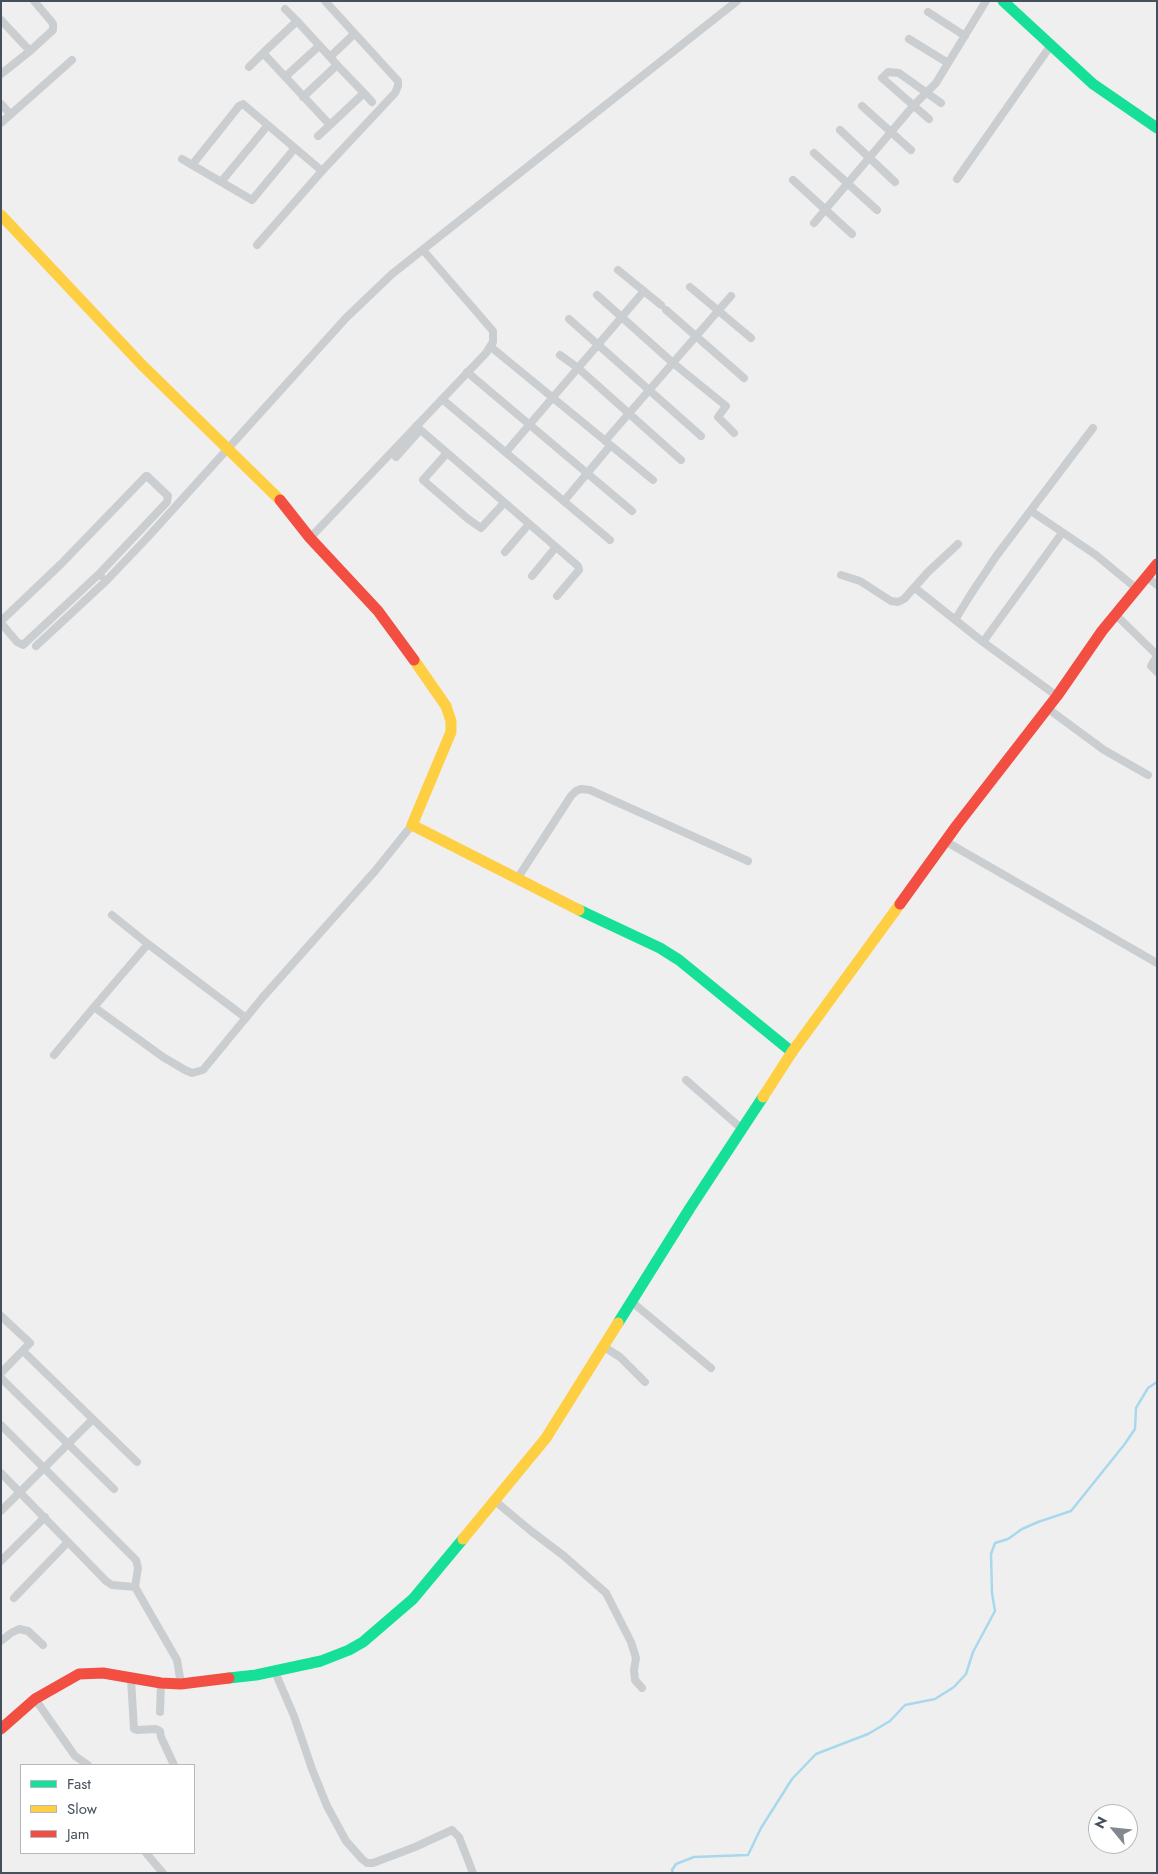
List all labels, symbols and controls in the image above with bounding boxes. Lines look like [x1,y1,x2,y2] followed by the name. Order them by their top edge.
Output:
[20,1764,195,1854] legend
[67,1773,91,1795] text: Fast
[67,1798,97,1820] text: Slow
[1088,1804,1138,1854] north arrow
[1089,1813,1112,1832] text: N
[67,1823,90,1845] text: Jam

